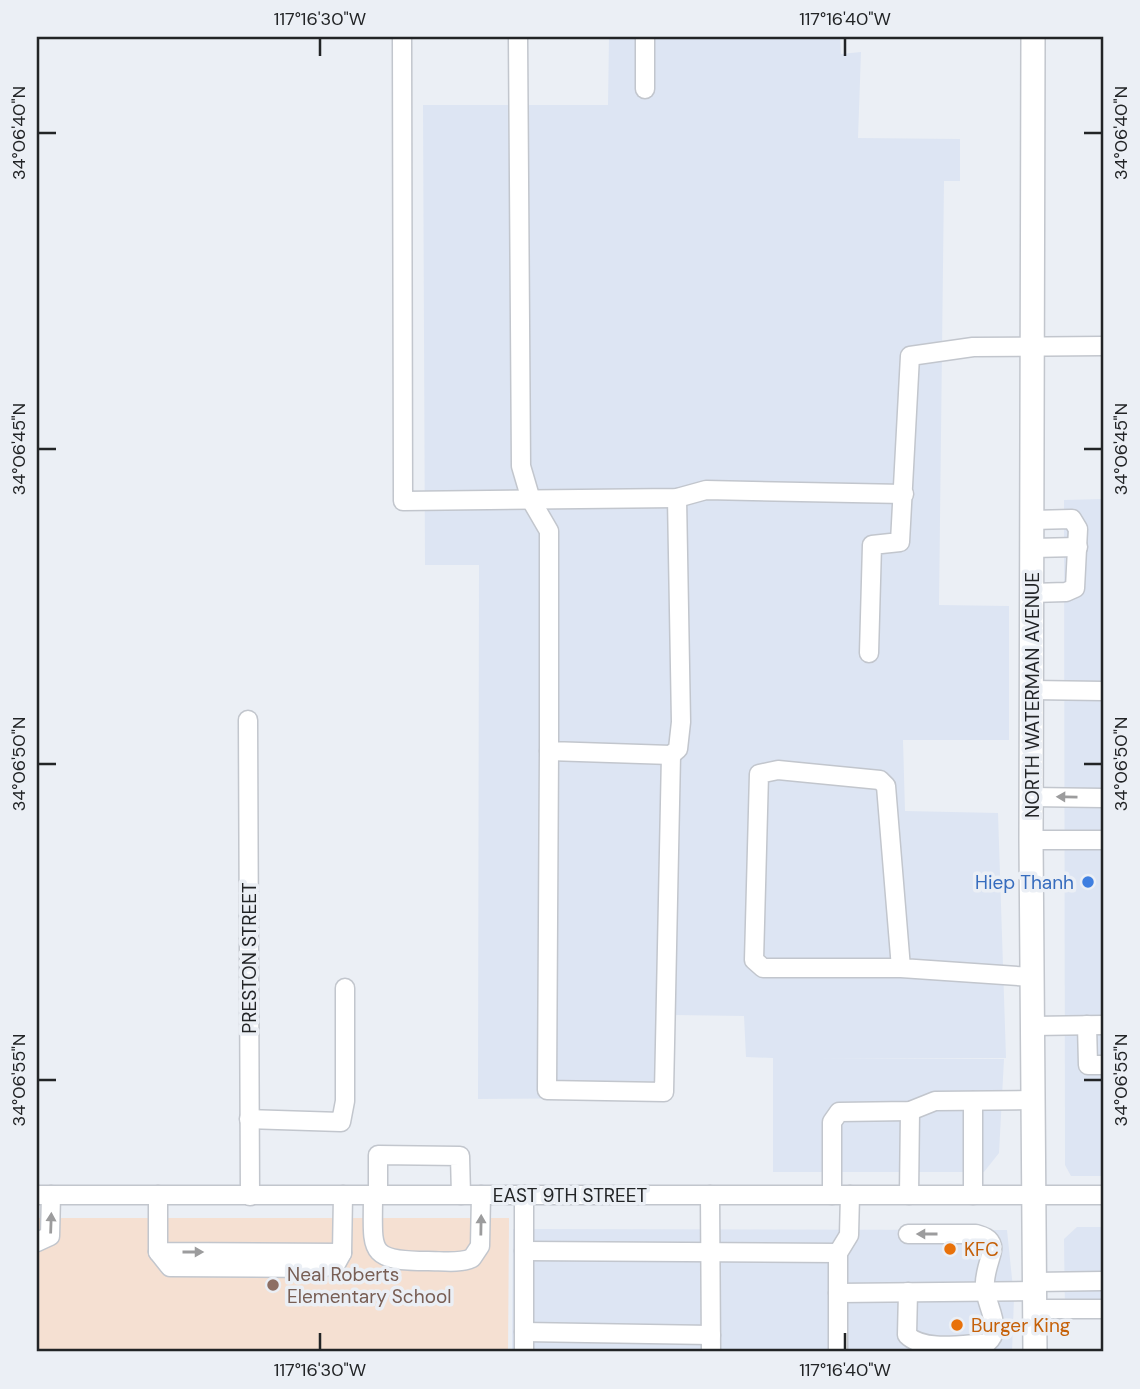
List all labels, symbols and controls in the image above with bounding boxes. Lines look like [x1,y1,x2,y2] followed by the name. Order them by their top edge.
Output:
[274,7,366,31] text: 117°16'30"W
[799,7,891,31] text: 117°16'40"W
[7,86,31,180] text: 34°06'40"N
[1109,86,1133,180] text: 34°06'40"N
[7,403,31,495] text: 34°06'45"N
[1109,403,1133,495] text: 34°06'45"N
[1020,572,1045,818] street label: NORTH WATERMAN AVENUE
[7,717,31,811] text: 34°06'50"N
[1109,717,1133,811] text: 34°06'50"N
[1056,791,1078,803] one-way arrow
[975,870,1074,895] place label: Hiep Thanh
[1080,874,1096,890] marker: Hiep Thanh
[237,882,262,1034] street label: PRESTON STREET
[7,1033,31,1127] text: 34°06'55"N
[1109,1033,1133,1127] text: 34°06'55"N
[493,1183,648,1208] street label: EAST 9TH STREET
[45,1212,56,1234] one-way arrow
[475,1214,487,1236] one-way arrow
[916,1228,938,1240] one-way arrow
[964,1237,999,1262] place label: KFC
[942,1241,958,1257] marker: KFC
[183,1246,205,1258] one-way arrow
[287,1262,451,1309] place label: Neal Roberts Elementary School
[265,1277,281,1293] marker: Neal Roberts Elementary School
[971,1313,1071,1338] place label: Burger King
[949,1317,965,1333] marker: Burger King
[274,1358,366,1382] text: 117°16'30"W
[799,1358,891,1382] text: 117°16'40"W

